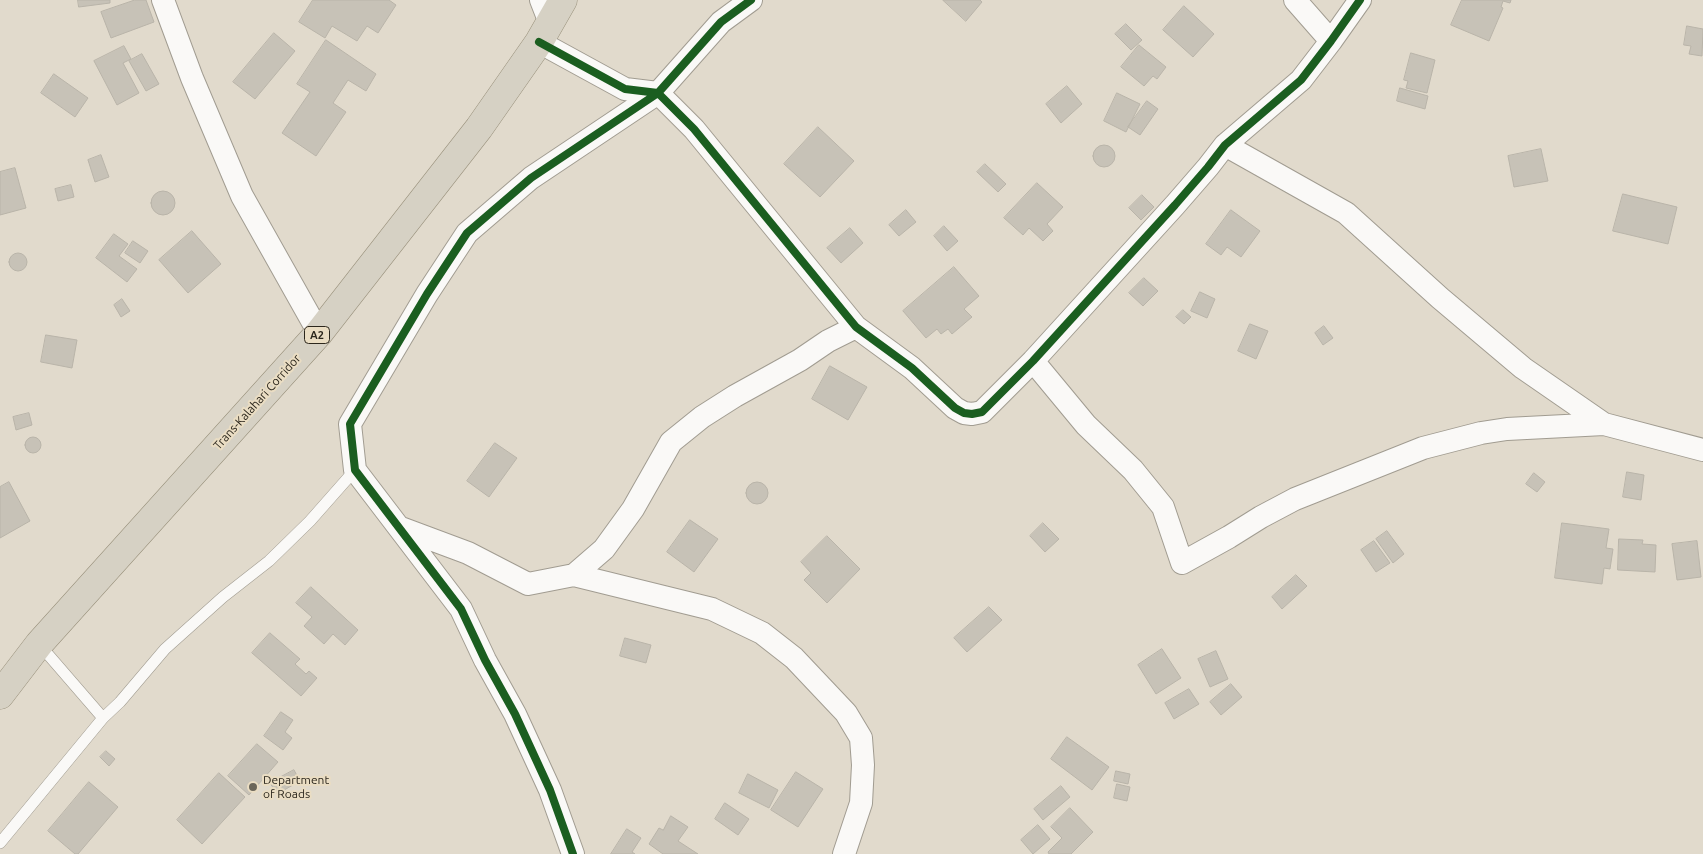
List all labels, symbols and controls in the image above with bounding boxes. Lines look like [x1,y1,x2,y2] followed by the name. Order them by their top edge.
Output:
[304,326,330,344] road number: A2
[210,351,304,453] street label: Trans-Kalahari Corridor
[263,773,329,801] place label: Department of Roads
[247,781,259,793] marker: Department of Roads

